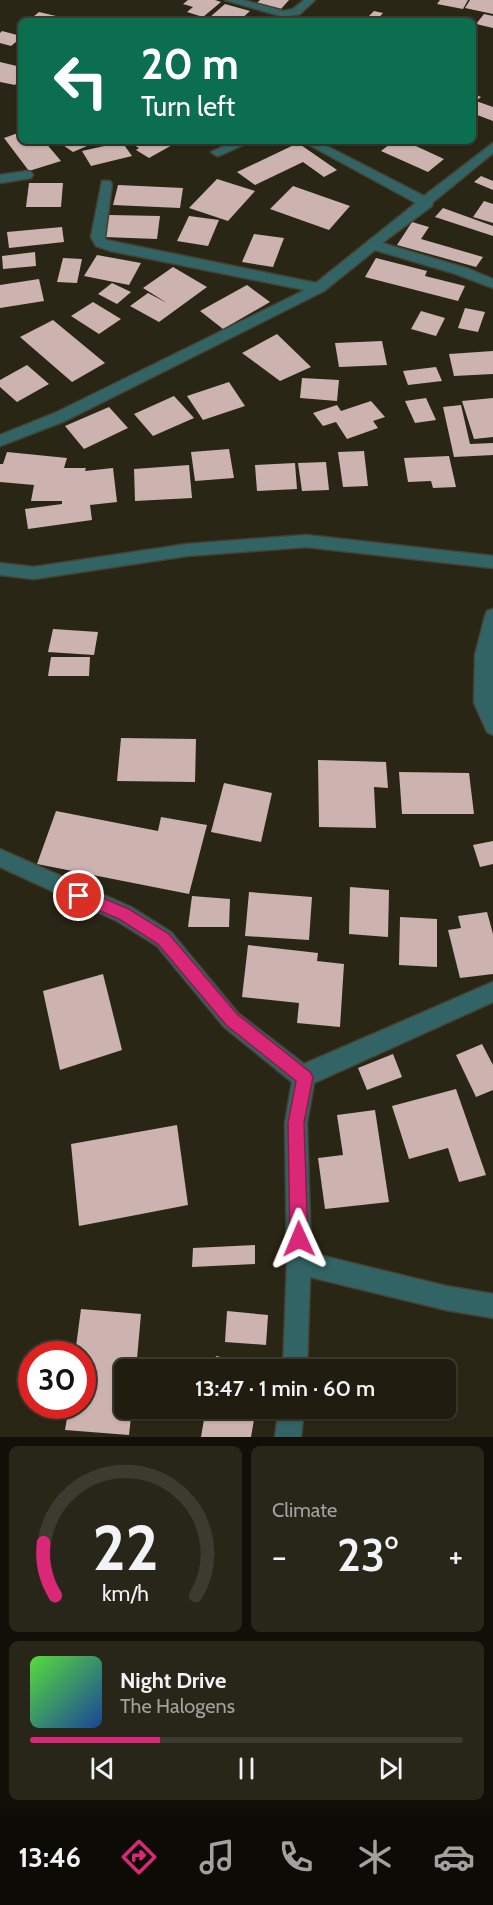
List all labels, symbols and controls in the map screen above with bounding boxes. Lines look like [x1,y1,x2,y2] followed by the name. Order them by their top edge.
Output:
[141,38,239,90] text: 20 m
[42,42,120,120] icon: left
[141,90,235,123] text: Turn left
[53,870,104,921] pin
[62,879,95,912] icon: arrive
[267,1207,331,1271] position arrow
[18,1341,96,1419] speed limit sign: 30
[195,1375,375,1402] text: 13:47 · 1 min · 60 m
[272,1498,337,1522] text: Climate
[92,1510,159,1586] text: 22
[337,1528,398,1582] text: 23°
[272,1536,287,1576] text: −
[448,1536,463,1576] text: +
[102,1580,149,1606] text: km/h
[120,1667,226,1694] text: Night Drive
[120,1694,235,1718] text: The Halogens
[86,1752,119,1785] icon: previous
[230,1752,263,1785] icon: pause
[374,1752,407,1785] icon: next
[118,1836,160,1878] icon: directions
[196,1836,238,1878] icon: music
[275,1836,317,1878] icon: phone
[354,1836,396,1878] icon: climate
[433,1836,475,1878] icon: car
[18,1841,81,1874] text: 13:46

